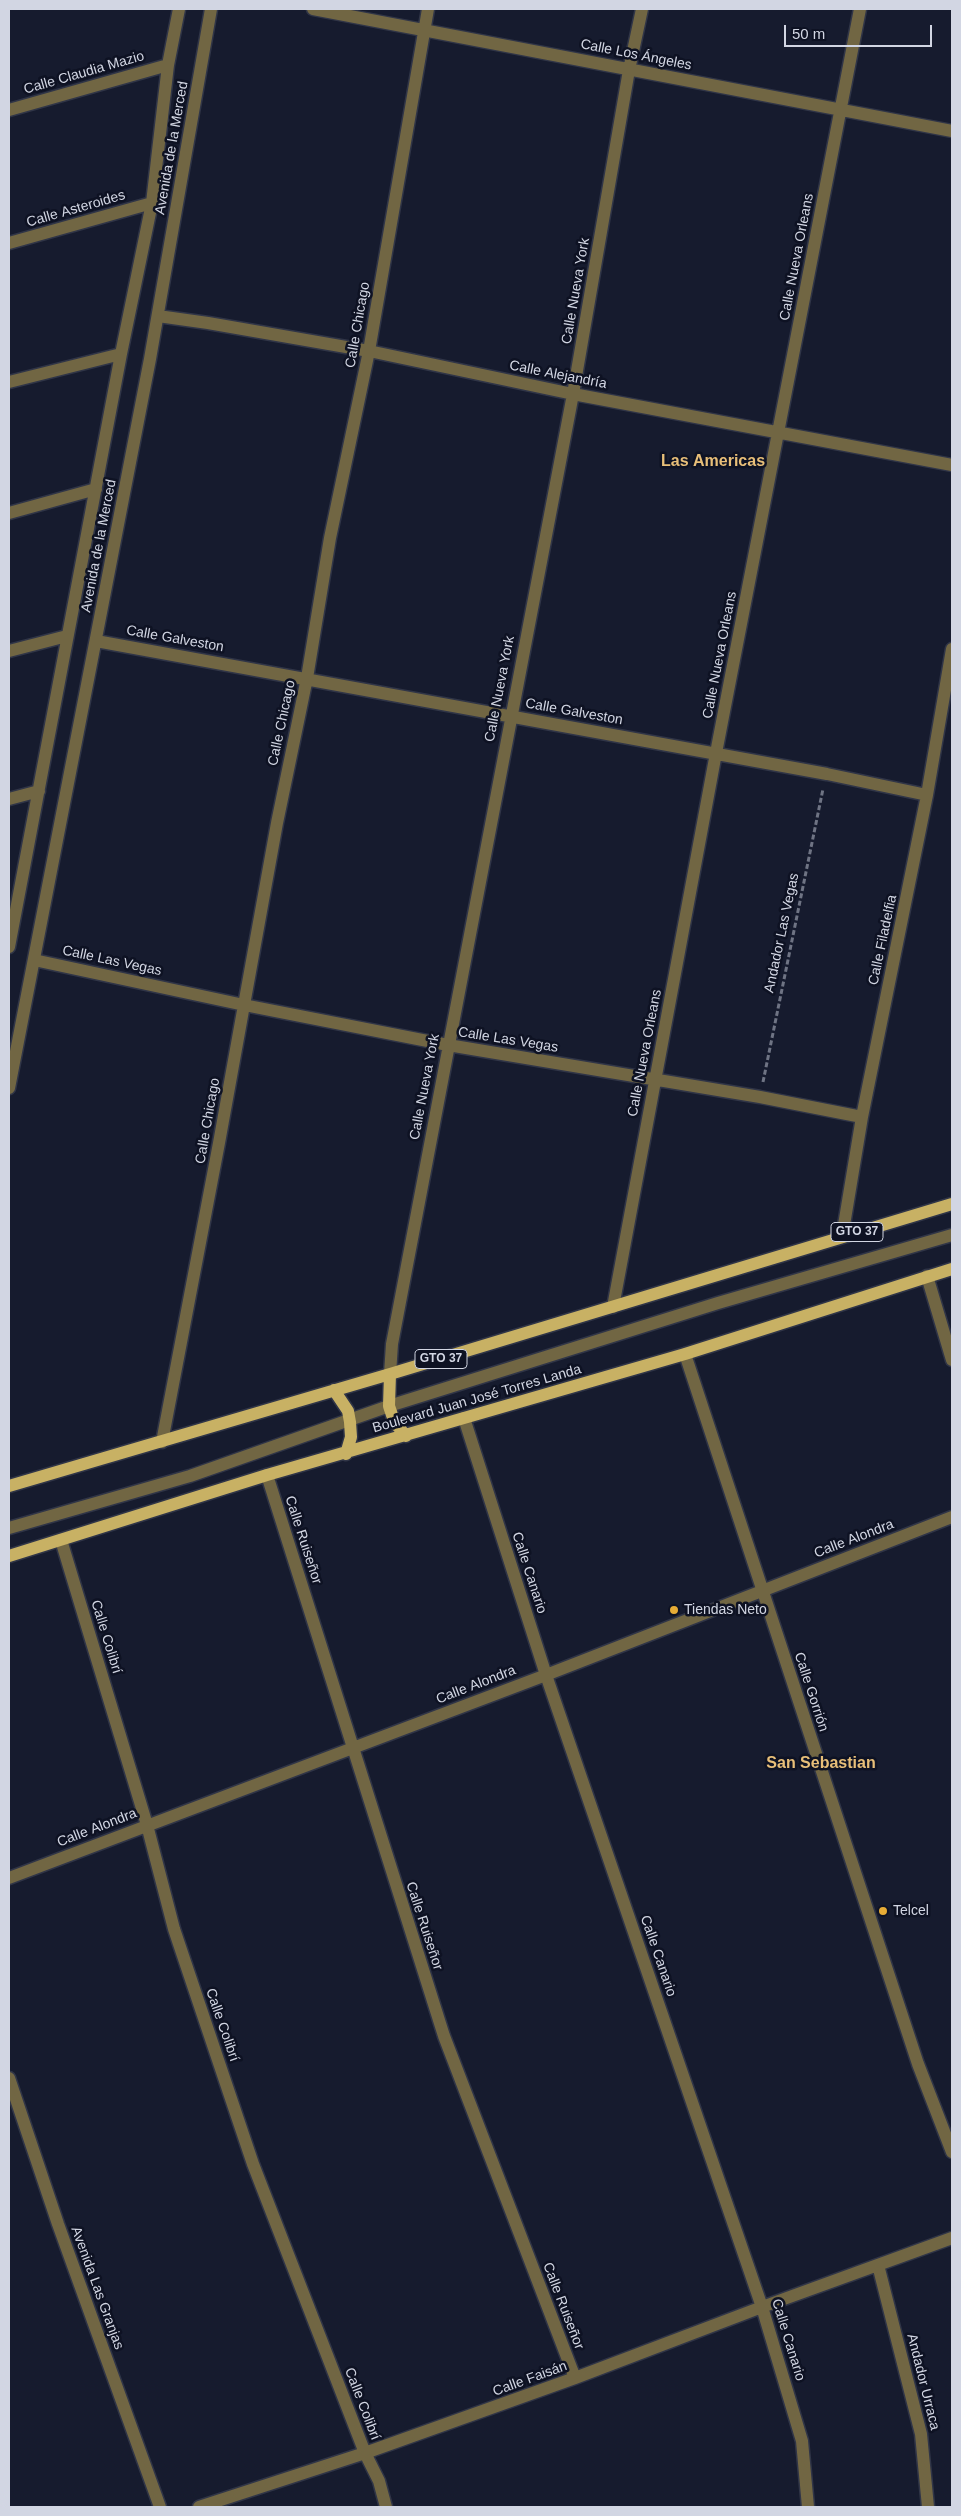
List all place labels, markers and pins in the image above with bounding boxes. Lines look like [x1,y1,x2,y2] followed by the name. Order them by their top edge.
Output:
[684,1602,767,1618] place label: Tiendas Neto
[668,1604,680,1616] marker: Tiendas Neto
[893,1903,929,1919] place label: Telcel
[877,1905,889,1917] marker: Telcel

